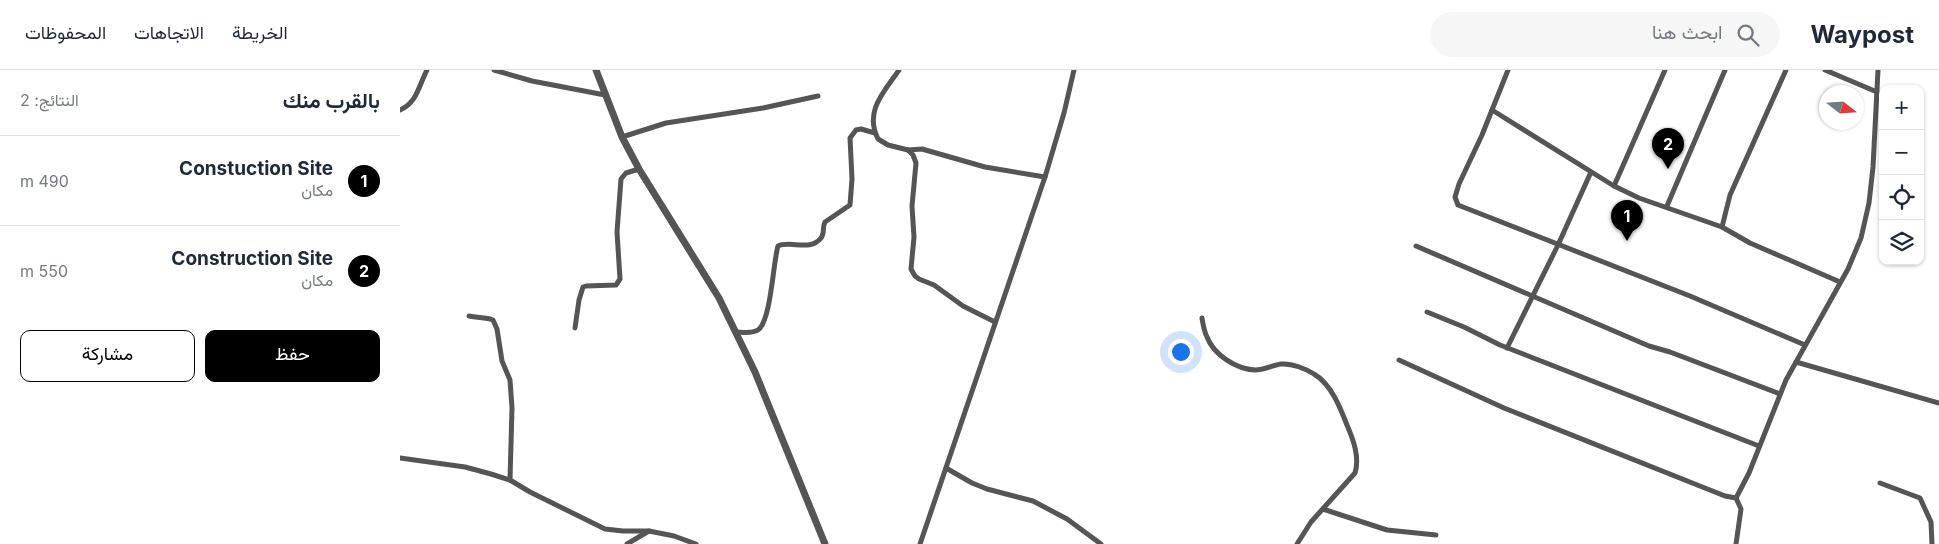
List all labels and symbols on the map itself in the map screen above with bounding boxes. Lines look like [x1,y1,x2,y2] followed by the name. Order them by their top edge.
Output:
[1819,85,1864,130] north arrow
[1652,128,1684,169] pin: 2
[1611,200,1643,241] pin: 1
[1168,339,1194,365] your location

